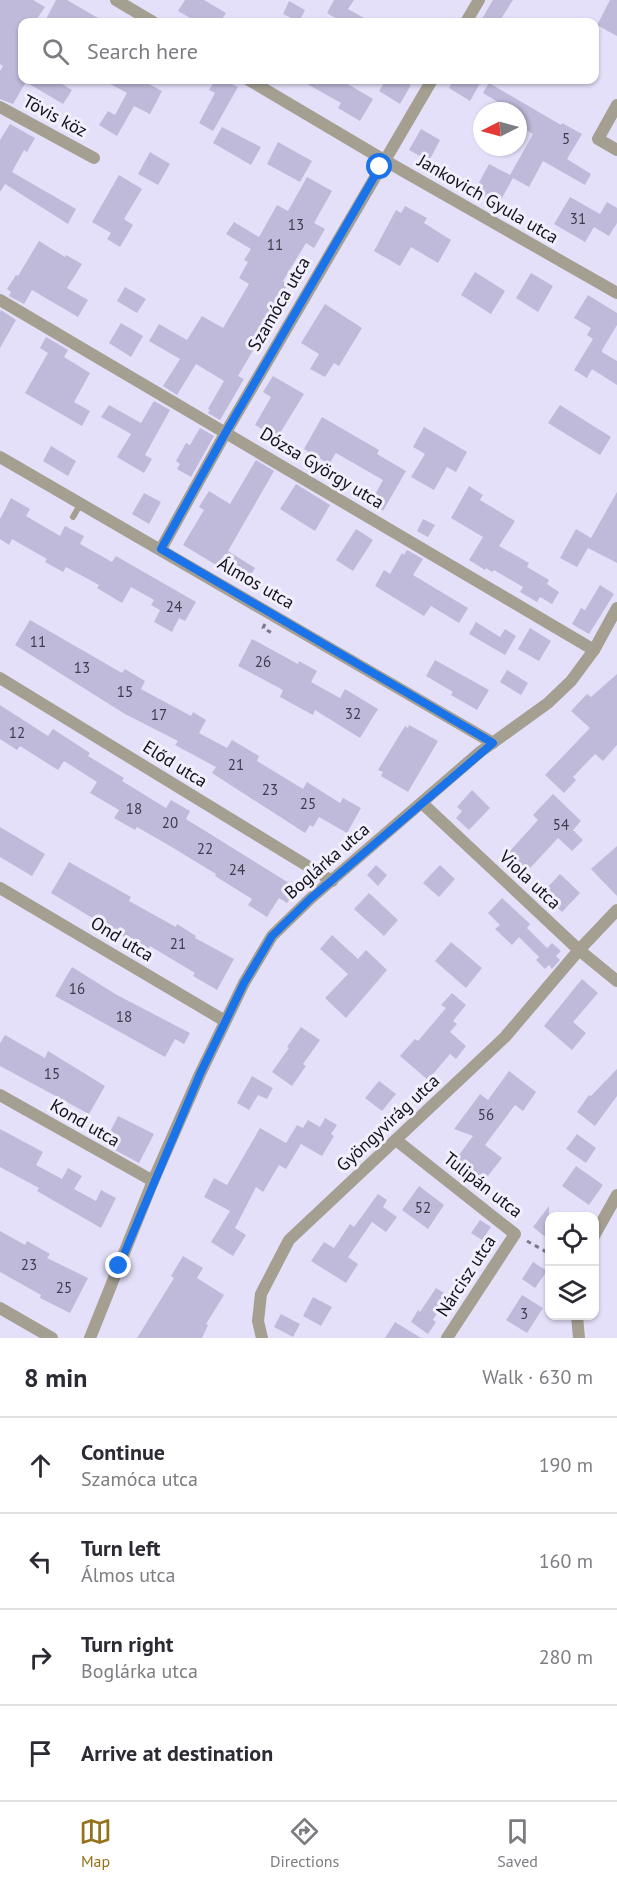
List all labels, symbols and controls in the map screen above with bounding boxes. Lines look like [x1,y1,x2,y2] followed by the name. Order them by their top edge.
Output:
[18,18,599,84] search box
[39,35,72,68] icon: search
[87,37,198,65] text: Search here
[19,89,91,142] street label: Tövis köz
[473,102,527,156] north arrow
[562,129,570,148] house number: 5
[413,148,563,248] street label: Jankovich Gyula utca
[366,153,392,179] route start
[570,209,586,228] house number: 31
[288,215,304,234] house number: 13
[267,235,283,254] house number: 11
[242,252,315,355] street label: Szamóca utca
[256,422,388,514] street label: Dózsa György utca
[214,551,299,614] street label: Álmos utca
[166,597,182,616] house number: 24
[30,632,46,651] house number: 11
[255,652,271,671] house number: 26
[74,658,90,677] house number: 13
[117,682,133,701] house number: 15
[345,704,361,723] house number: 32
[151,705,167,724] house number: 17
[9,723,25,742] house number: 12
[139,735,212,792] street label: Előd utca
[228,755,244,774] house number: 21
[262,780,278,799] house number: 23
[300,794,316,813] house number: 25
[126,799,142,818] house number: 18
[162,813,178,832] house number: 20
[553,815,569,834] house number: 54
[279,817,374,904] street label: Boglárka utca
[197,839,213,858] house number: 22
[494,845,566,914] street label: Viola utca
[229,860,245,879] house number: 24
[87,911,158,966] street label: Ond utca
[170,934,186,953] house number: 21
[69,979,85,998] house number: 16
[116,1007,132,1026] house number: 18
[44,1064,60,1083] house number: 15
[331,1069,444,1176] street label: Gyöngyvirág utca
[46,1093,124,1152] street label: Kond utca
[478,1105,494,1124] house number: 56
[439,1147,527,1223] street label: Tulipán utca
[415,1198,431,1217] house number: 52
[545,1212,599,1320] map controls
[545,1212,599,1266] button: locate
[431,1231,500,1321] street label: Nárcisz utca
[105,1252,131,1278] route end
[21,1255,37,1274] house number: 23
[545,1266,599,1320] button: layers
[56,1278,72,1297] house number: 25
[520,1304,528,1323] house number: 3
[24,1361,87,1394] text: 8 min
[482,1364,593,1390] text: Walk · 630 m
[81,1438,165,1466] text: Continue
[24,1449,57,1482] icon: ahead
[539,1452,593,1478] text: 190 m
[81,1466,198,1492] text: Szamóca utca
[81,1534,161,1562] text: Turn left
[24,1545,57,1578] icon: left
[539,1548,593,1574] text: 160 m
[81,1562,176,1588] text: Álmos utca
[81,1630,173,1658] text: Turn right
[24,1641,57,1674] icon: right
[539,1644,593,1670] text: 280 m
[81,1658,198,1684] text: Boglárka utca
[24,1737,57,1770] icon: arrive
[81,1739,273,1767] text: Arrive at destination
[79,1815,112,1871] tab: Map
[270,1815,339,1871] tab: Directions
[497,1815,538,1871] tab: Saved

